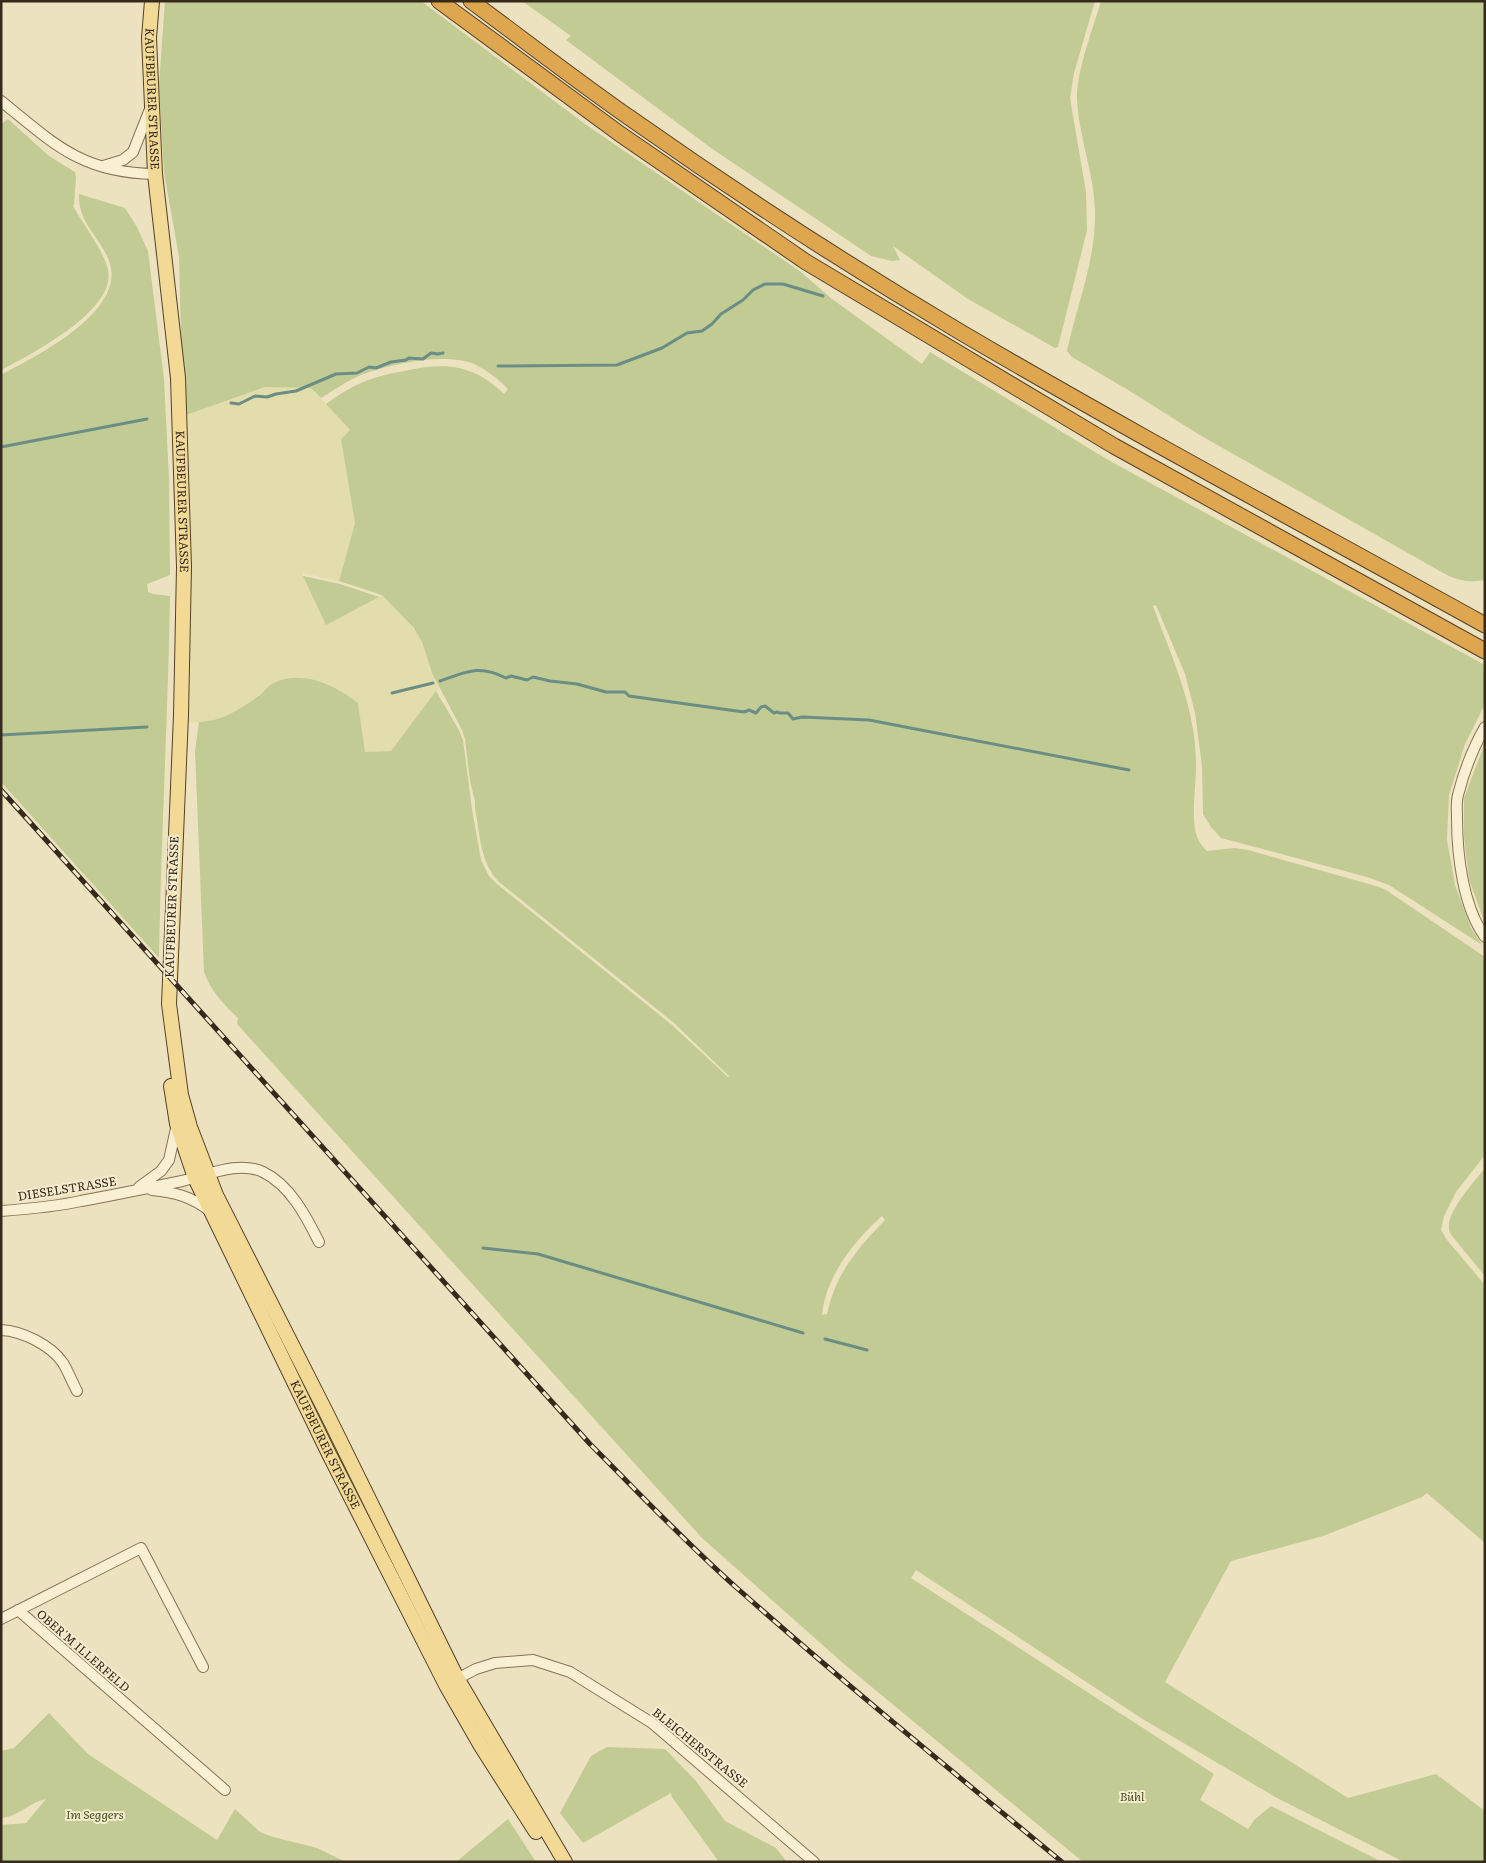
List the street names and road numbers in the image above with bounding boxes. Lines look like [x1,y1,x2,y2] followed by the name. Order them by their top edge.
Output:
[141,27,165,171] street label: KAUFBEURER STRASSE
[172,430,194,573] street label: KAUFBEURER STRASSE
[160,835,182,978] street label: KAUFBEURER STRASSE
[16,1171,118,1205] street label: DIESELSTRASSE
[286,1377,366,1512] street label: KAUFBEURER STRASSE
[33,1605,134,1696] street label: OBER'M ILLERFELD
[649,1703,752,1792] street label: BLEICHERSTRASSE

